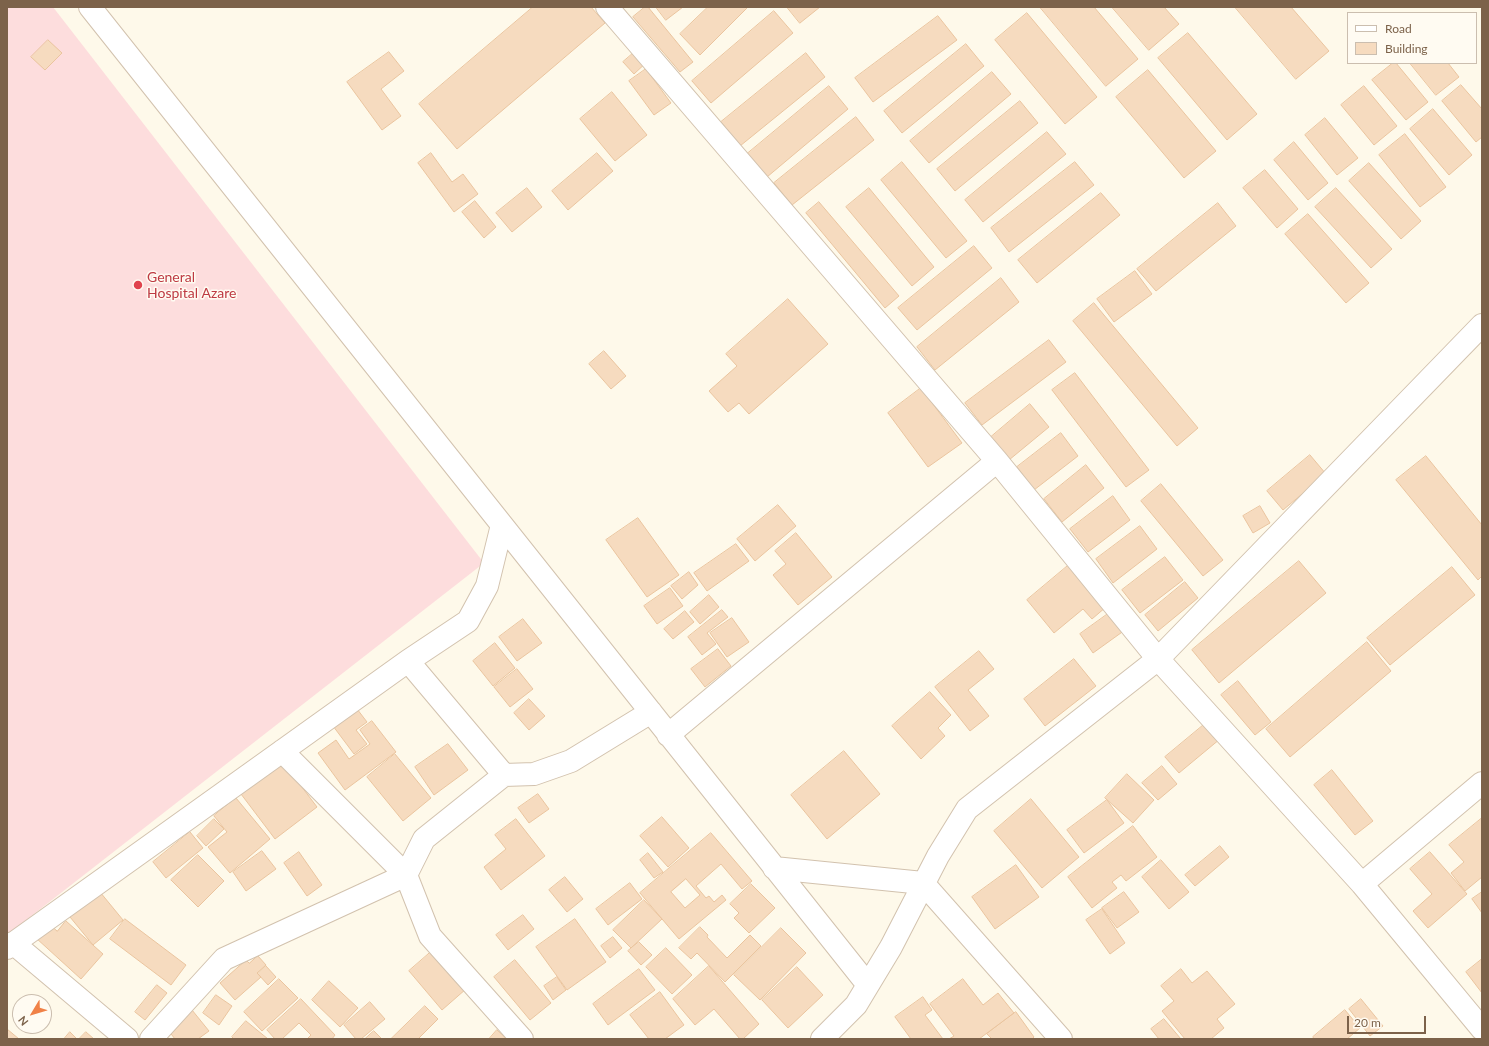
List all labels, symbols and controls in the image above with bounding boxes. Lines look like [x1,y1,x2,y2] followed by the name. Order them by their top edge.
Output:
[1347,12,1477,64] legend
[1385,21,1412,36] text: Road
[1385,41,1428,56] text: Building
[147,269,237,302] place label: General Hospital Azare
[132,279,144,291] marker: General Hospital Azare
[12,994,52,1034] north arrow
[1349,1008,1428,1034] scale bar
[15,1014,31,1028] text: N
[1354,1015,1381,1030] text: 20 m

